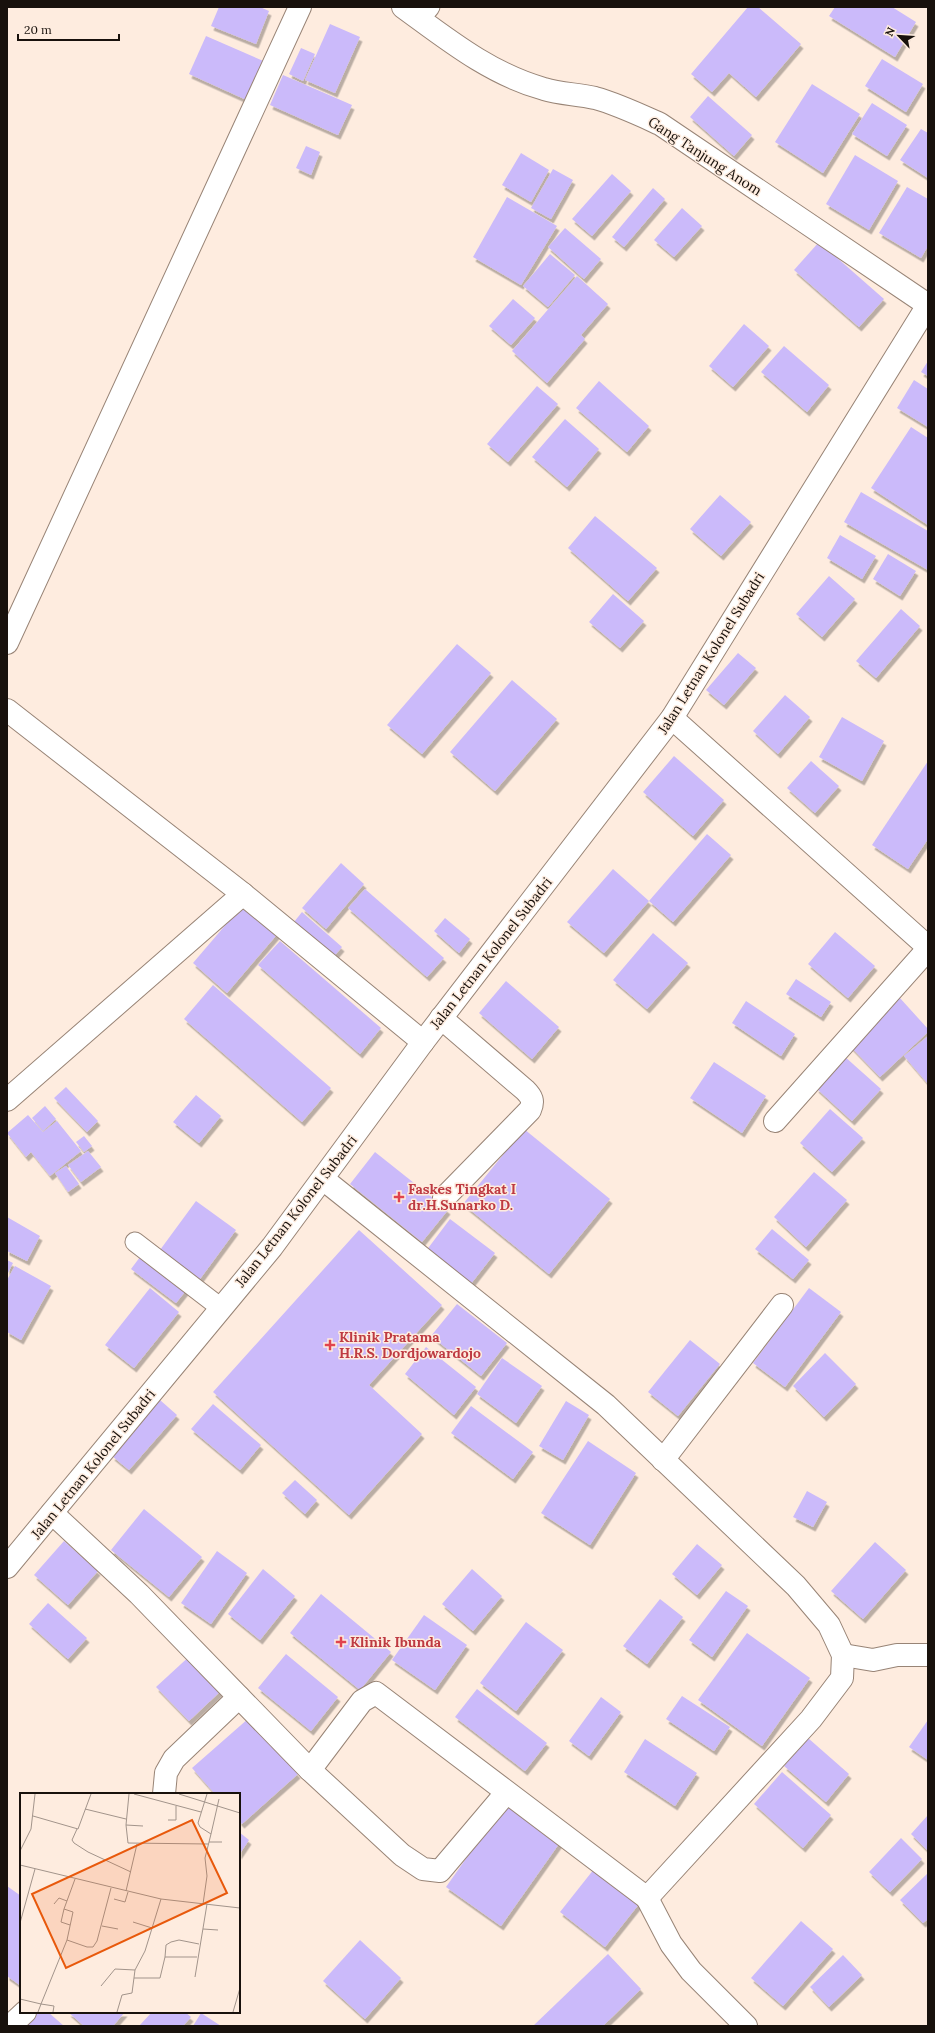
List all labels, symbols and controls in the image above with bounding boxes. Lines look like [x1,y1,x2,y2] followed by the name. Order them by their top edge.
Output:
[18,16,119,42] scale bar
[879,16,919,56] north arrow
[24,22,52,37] text: 20 m
[882,25,898,39] text: N
[645,113,766,200] street label: Gang Tanjung Anom
[653,569,768,738] street label: Jalan Letnan Kolonel Subadri
[426,874,556,1033] street label: Jalan Letnan Kolonel Subadri
[231,1132,361,1291] street label: Jalan Letnan Kolonel Subadri
[408,1180,516,1214] place label: Faskes Tingkat I dr.H.Sunarko D.
[393,1191,405,1203] marker: Faskes Tingkat I dr.H.Sunarko D.
[339,1328,481,1362] place label: Klinik Pratama H.R.S. Dordjowardojo
[324,1339,336,1351] marker: Klinik Pratama H.R.S. Dordjowardojo
[26,1385,159,1543] street label: Jalan Letnan Kolonel Subadri
[350,1633,442,1651] place label: Klinik Ibunda
[335,1636,347,1648] marker: Klinik Ibunda
[20,1793,240,2013] inset map

